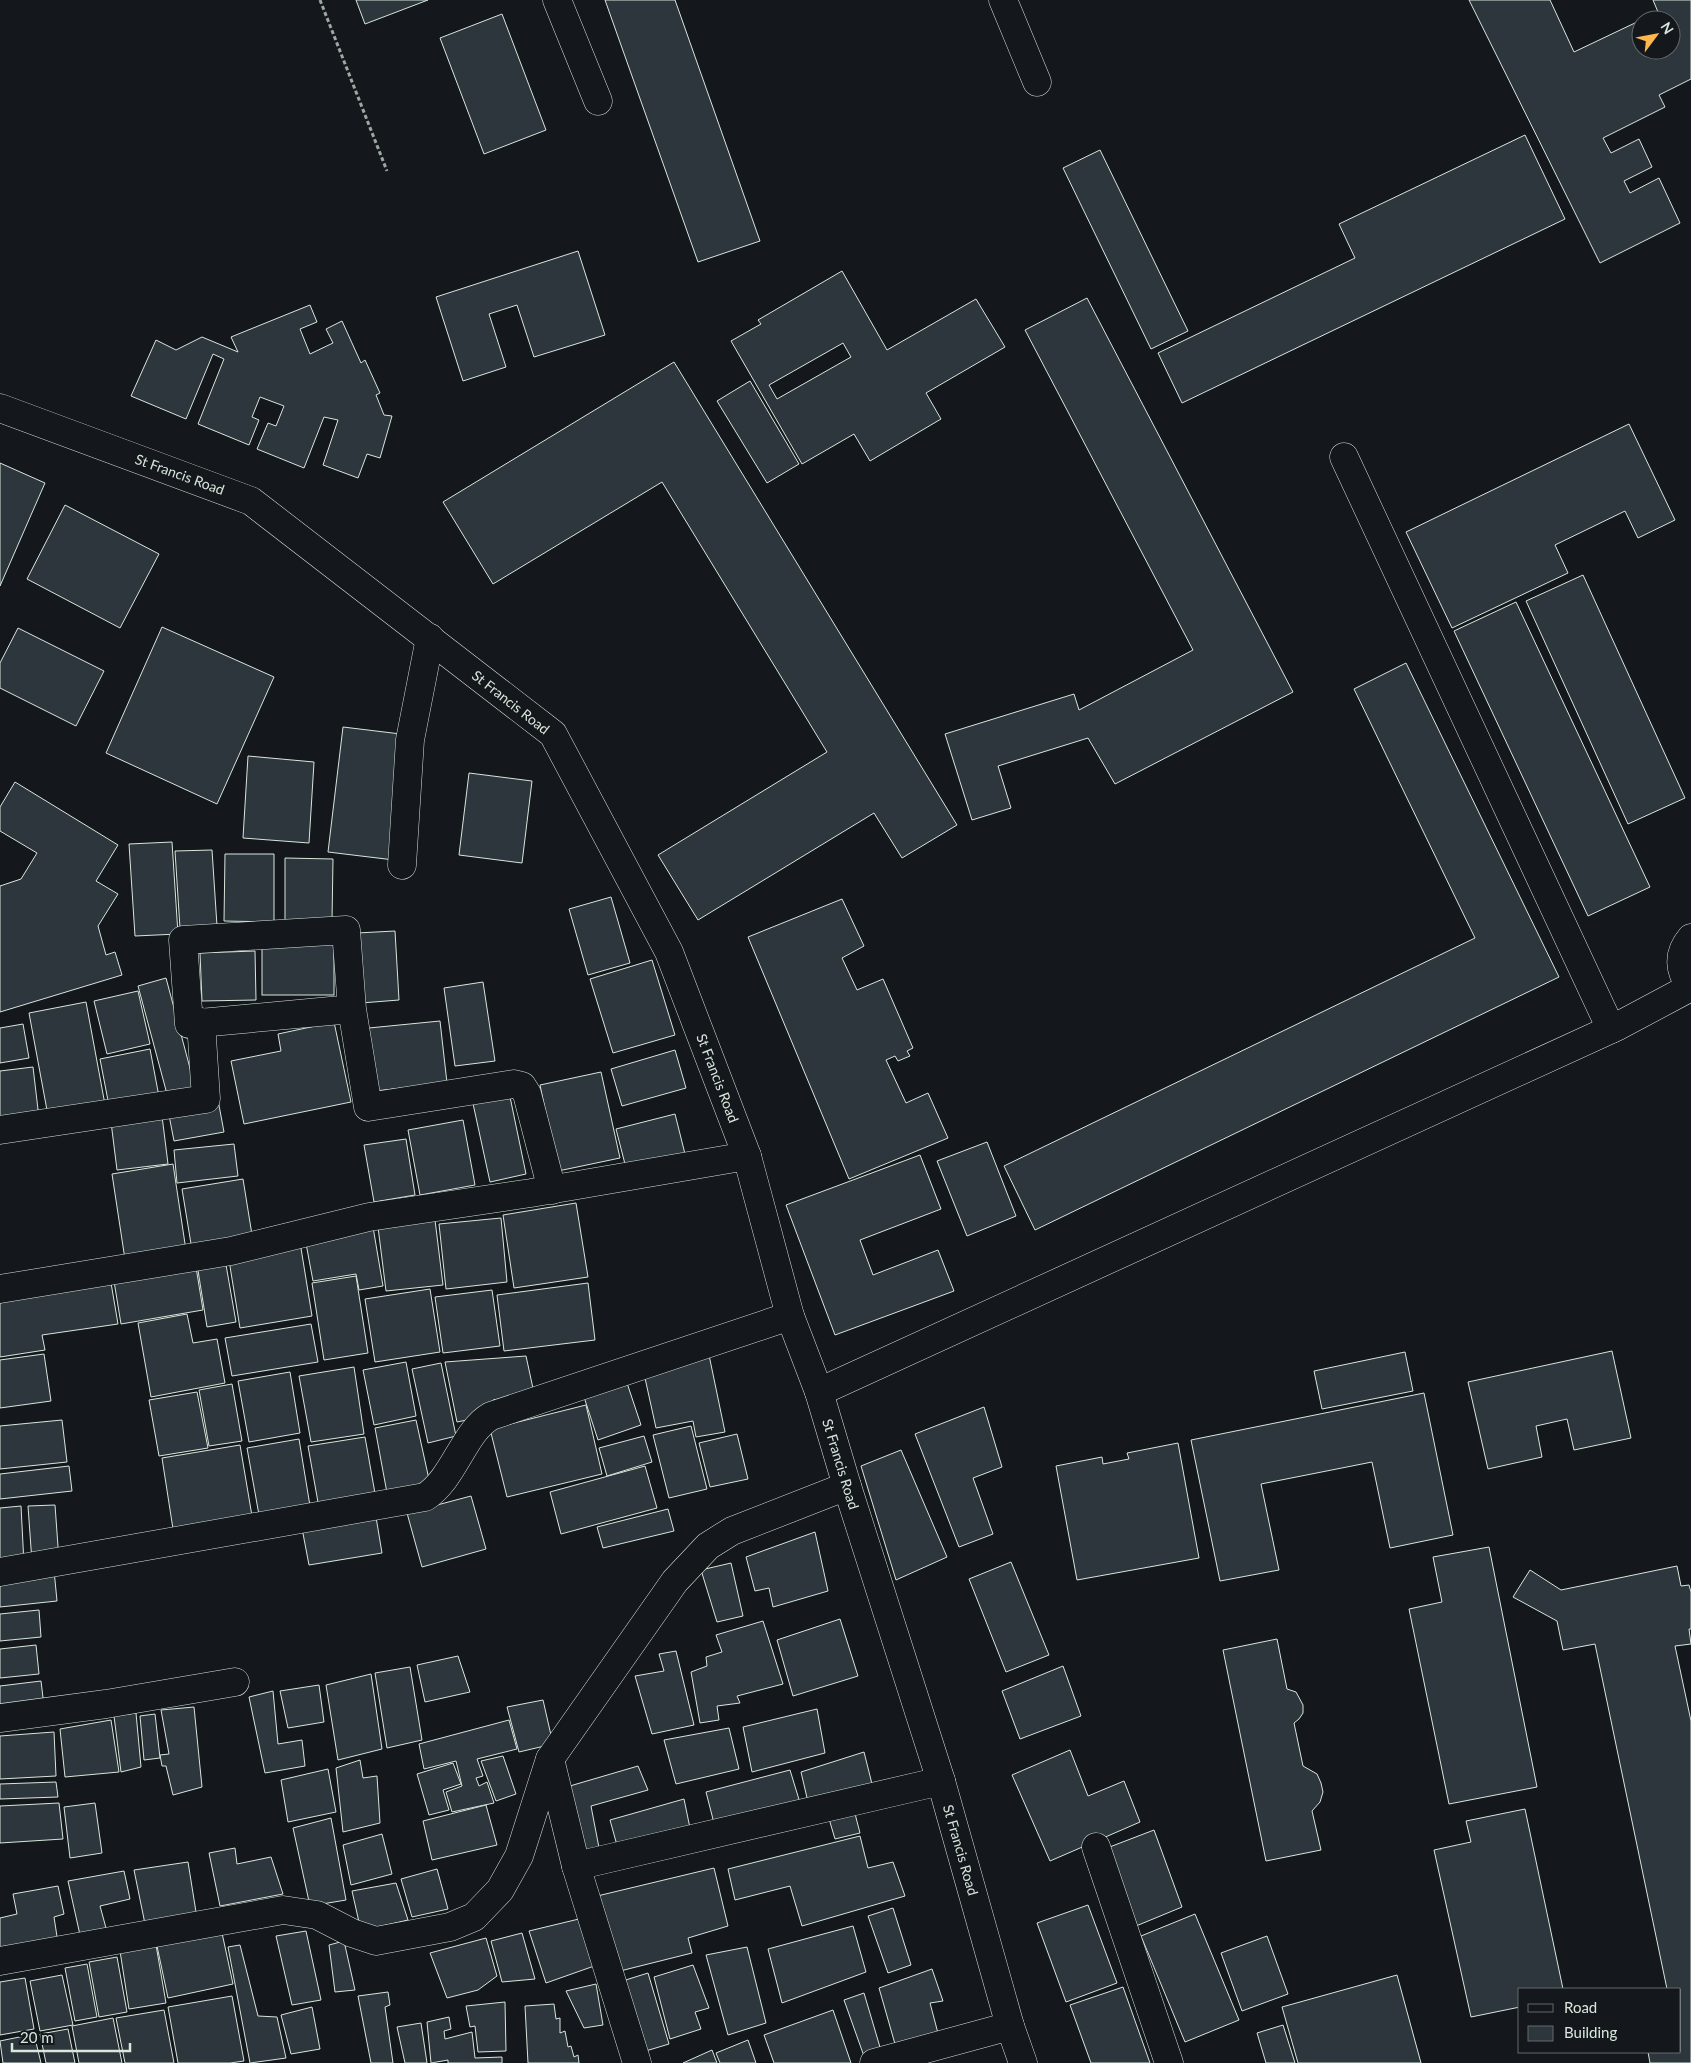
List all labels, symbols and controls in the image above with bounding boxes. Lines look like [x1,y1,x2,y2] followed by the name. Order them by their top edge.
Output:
[1631,10,1681,60] north arrow
[1657,19,1678,37] text: N
[133,450,227,498] street label: St Francis Road
[469,666,553,738] street label: St Francis Road
[693,1031,743,1125] street label: St Francis Road
[819,1417,863,1511] street label: St Francis Road
[940,1803,982,1897] street label: St Francis Road
[1518,1988,1681,2053] legend
[1564,1998,1597,2016] text: Road
[12,2020,130,2052] scale bar
[1564,2023,1617,2041] text: Building
[20,2028,54,2046] text: 20 m

